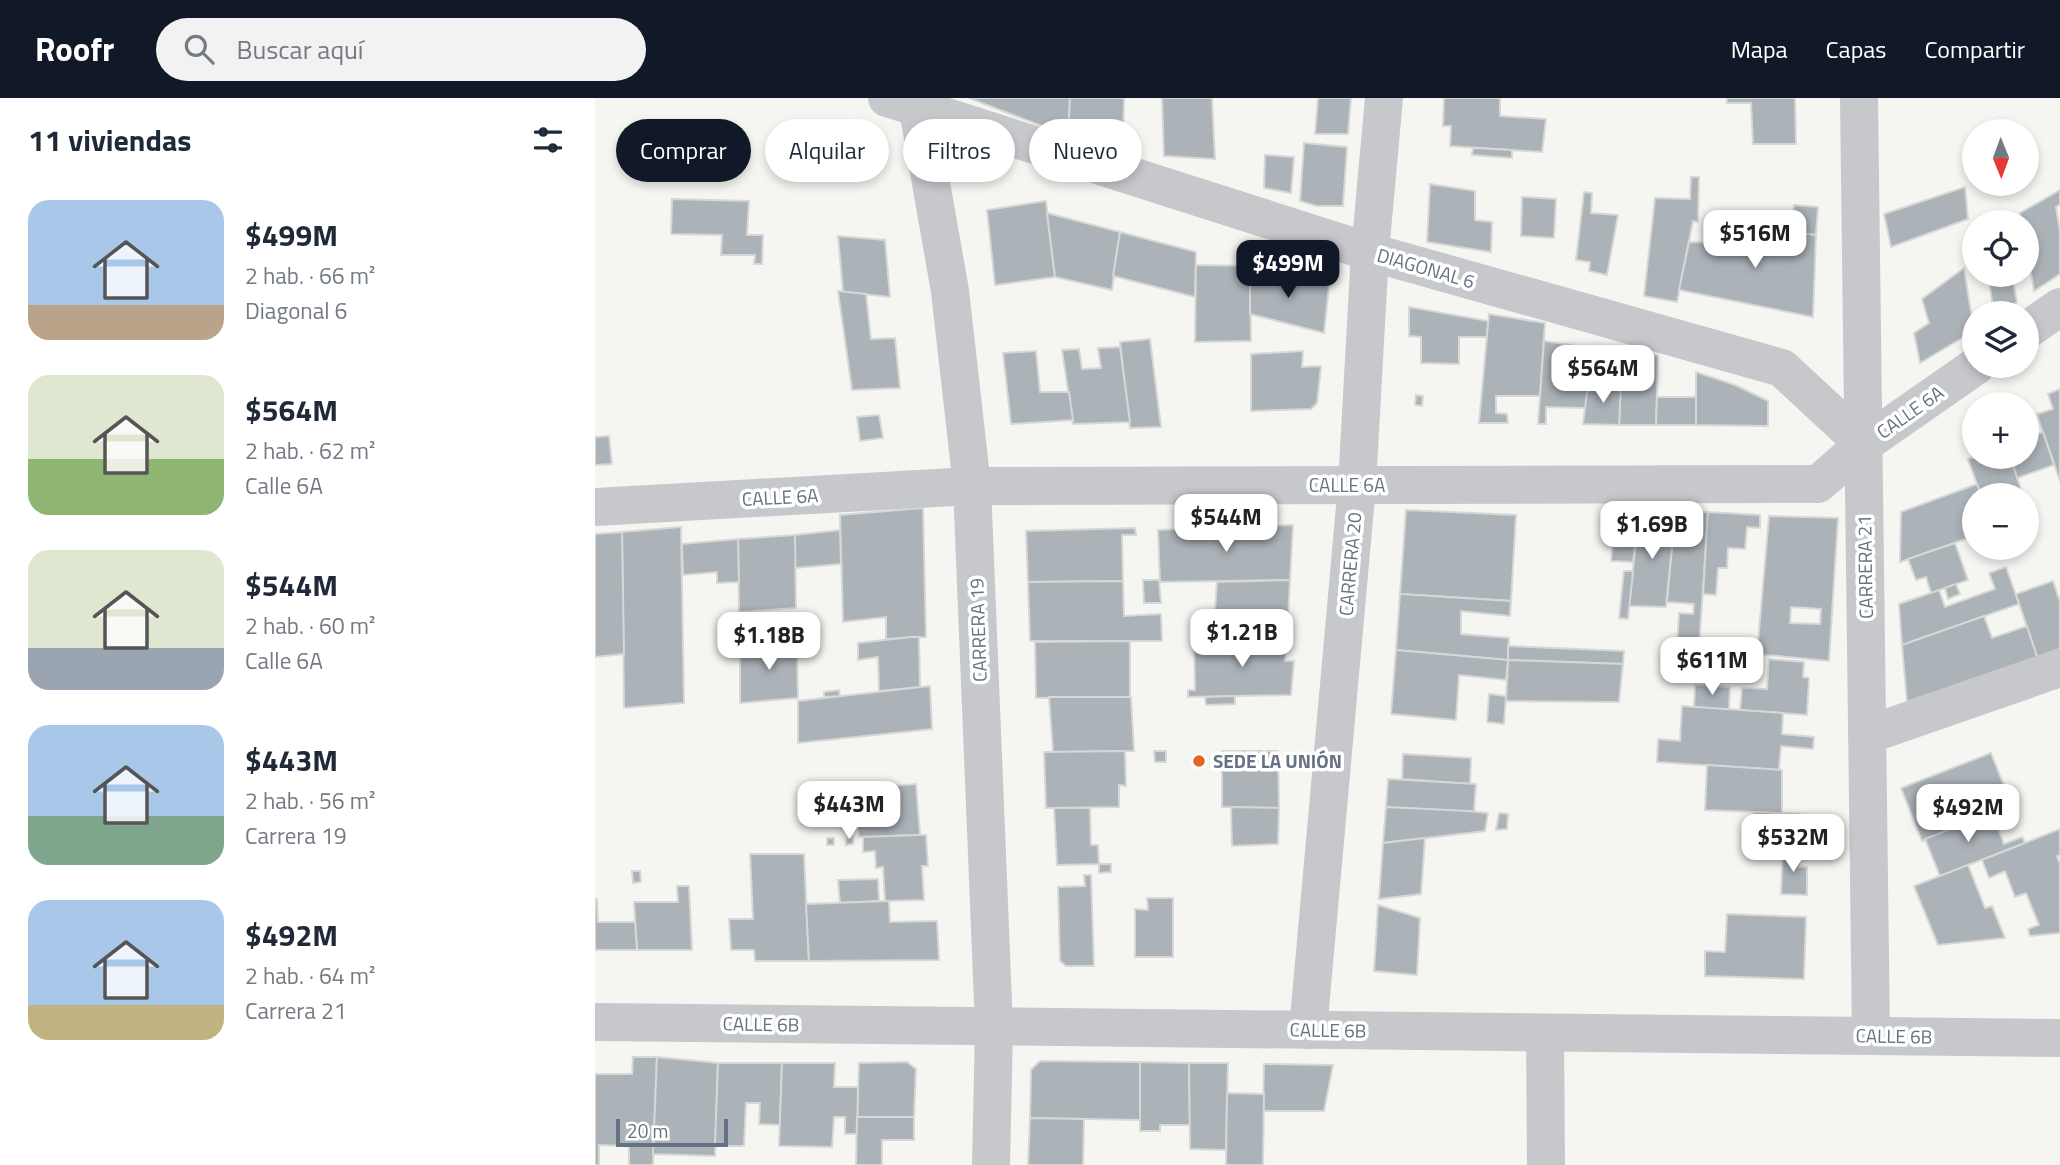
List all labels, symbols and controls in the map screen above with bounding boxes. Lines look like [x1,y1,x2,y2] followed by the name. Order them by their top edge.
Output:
[156,18,646,81] search box
[35,24,114,74] text: Roofr
[180,30,218,68] icon: search
[236,30,364,69] text: Buscar aquí
[1731,31,1788,67] text: Mapa
[1826,31,1886,67] text: Capas
[1924,31,2025,67] text: Compartir
[28,117,191,163] text: 11 viviendas
[616,119,751,182] chip: Comprar
[765,119,889,182] chip: Alquilar
[903,119,1015,182] chip: Filtros
[1029,119,1142,182] chip: Nuevo
[1962,119,2039,196] north arrow
[1962,119,2039,560] map controls
[529,121,567,159] icon: filters
[1962,210,2039,287] button: locate
[1706,211,1804,270] pin: $516M
[245,212,338,258] text: $499M
[1719,215,1791,250] text: $516M
[84,228,168,312] icon: home
[1239,240,1337,300] pin: $499M
[1374,240,1478,295] street label: DIAGONAL 6
[1252,245,1324,280] text: $499M
[245,258,375,293] text: 2 hab. · 66 m²
[245,293,348,328] text: Diagonal 6
[1962,301,2039,378] button: layers
[1554,345,1652,405] pin: $564M
[1567,350,1639,385] text: $564M
[1870,378,1949,445] street label: CALLE 6A
[245,387,338,433] text: $564M
[1962,392,2039,469] button: +
[84,403,168,487] icon: home
[245,433,375,468] text: 2 hab. · 62 m²
[245,468,323,503] text: Calle 6A
[1309,470,1385,499] street label: CALLE 6A
[741,480,819,513] street label: CALLE 6A
[1962,483,2039,560] button: −
[1177,494,1275,554] pin: $544M
[1190,499,1262,534] text: $544M
[1595,502,1709,561] pin: $1.69B
[1616,506,1688,541] text: $1.69B
[1331,511,1368,617] street label: CARRERA 20
[1849,515,1880,619] street label: CARRERA 21
[245,562,338,608] text: $544M
[84,578,168,662] icon: home
[961,578,994,682] street label: CARRERA 19
[245,608,375,643] text: 2 hab. · 60 m²
[1185,610,1299,669] pin: $1.21B
[712,612,826,672] pin: $1.18B
[1206,614,1278,649] text: $1.21B
[733,617,805,652] text: $1.18B
[1663,638,1761,697] pin: $611M
[1676,642,1748,677] text: $611M
[245,643,323,678] text: Calle 6A
[245,737,338,783] text: $443M
[1213,746,1342,775] place label: SEDE LA UNIÓN
[84,753,168,837] icon: home
[1191,753,1207,769] marker: SEDE LA UNIÓN
[800,782,898,841] pin: $443M
[245,783,375,818] text: 2 hab. · 56 m²
[1919,784,2017,844] pin: $492M
[813,786,885,821] text: $443M
[1932,789,2004,824] text: $492M
[1744,814,1842,874] pin: $532M
[245,818,347,853] text: Carrera 19
[1757,819,1829,854] text: $532M
[245,912,338,958] text: $492M
[84,928,168,1012] icon: home
[245,958,375,993] text: 2 hab. · 64 m²
[245,993,347,1028] text: Carrera 21
[722,1008,800,1039] street label: CALLE 6B
[1289,1014,1367,1045] street label: CALLE 6B
[1855,1020,1933,1051] street label: CALLE 6B
[616,1116,728,1148] scale bar
[627,1116,668,1145] text: 20 m

